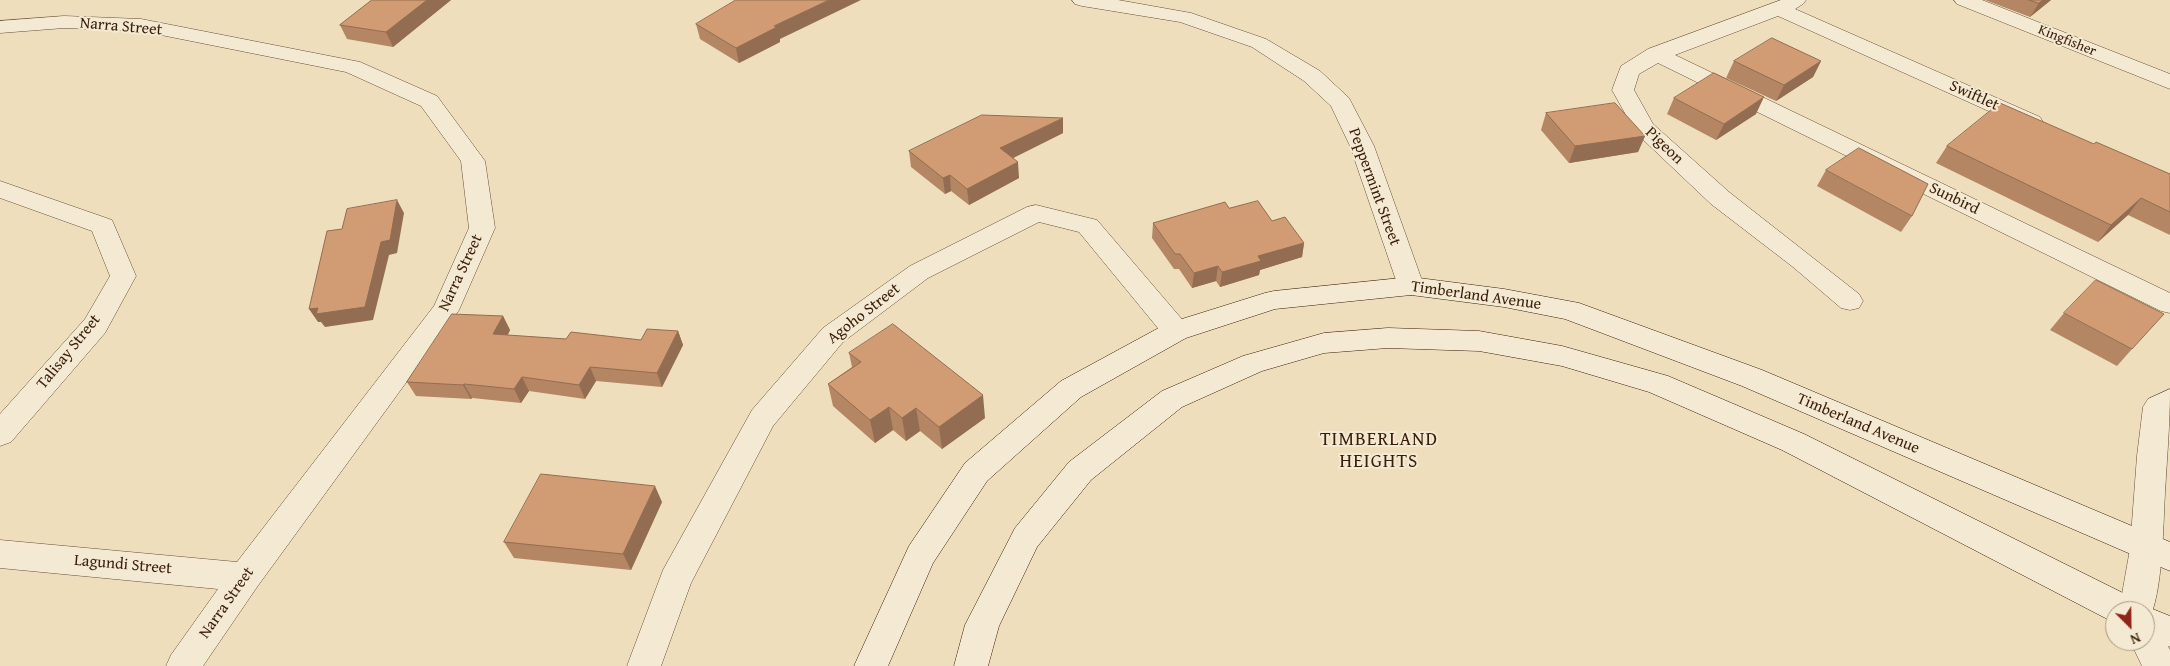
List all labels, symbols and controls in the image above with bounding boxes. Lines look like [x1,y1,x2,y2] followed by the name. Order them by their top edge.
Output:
[79,14,163,40] street label: Narra Street
[2035,22,2099,60] street label: Kingfisher
[1946,77,2002,115] street label: Swiftlet
[1641,123,1687,169] street label: Pigeon
[1344,126,1404,248] street label: Peppermint Street
[1926,179,1982,219] street label: Sunbird
[435,232,487,314] street label: Narra Street
[1410,277,1542,315] street label: Timberland Avenue
[824,280,904,348] street label: Agoho Street
[33,311,105,393] street label: Talisay Street
[1794,390,1922,458] street label: Timberland Avenue
[1319,429,1439,473] district label: TIMBERLAND HEIGHTS
[73,551,173,579] street label: Lagundi Street
[195,564,259,642] street label: Narra Street
[2105,601,2155,651] north arrow
[2127,628,2144,650] text: N

